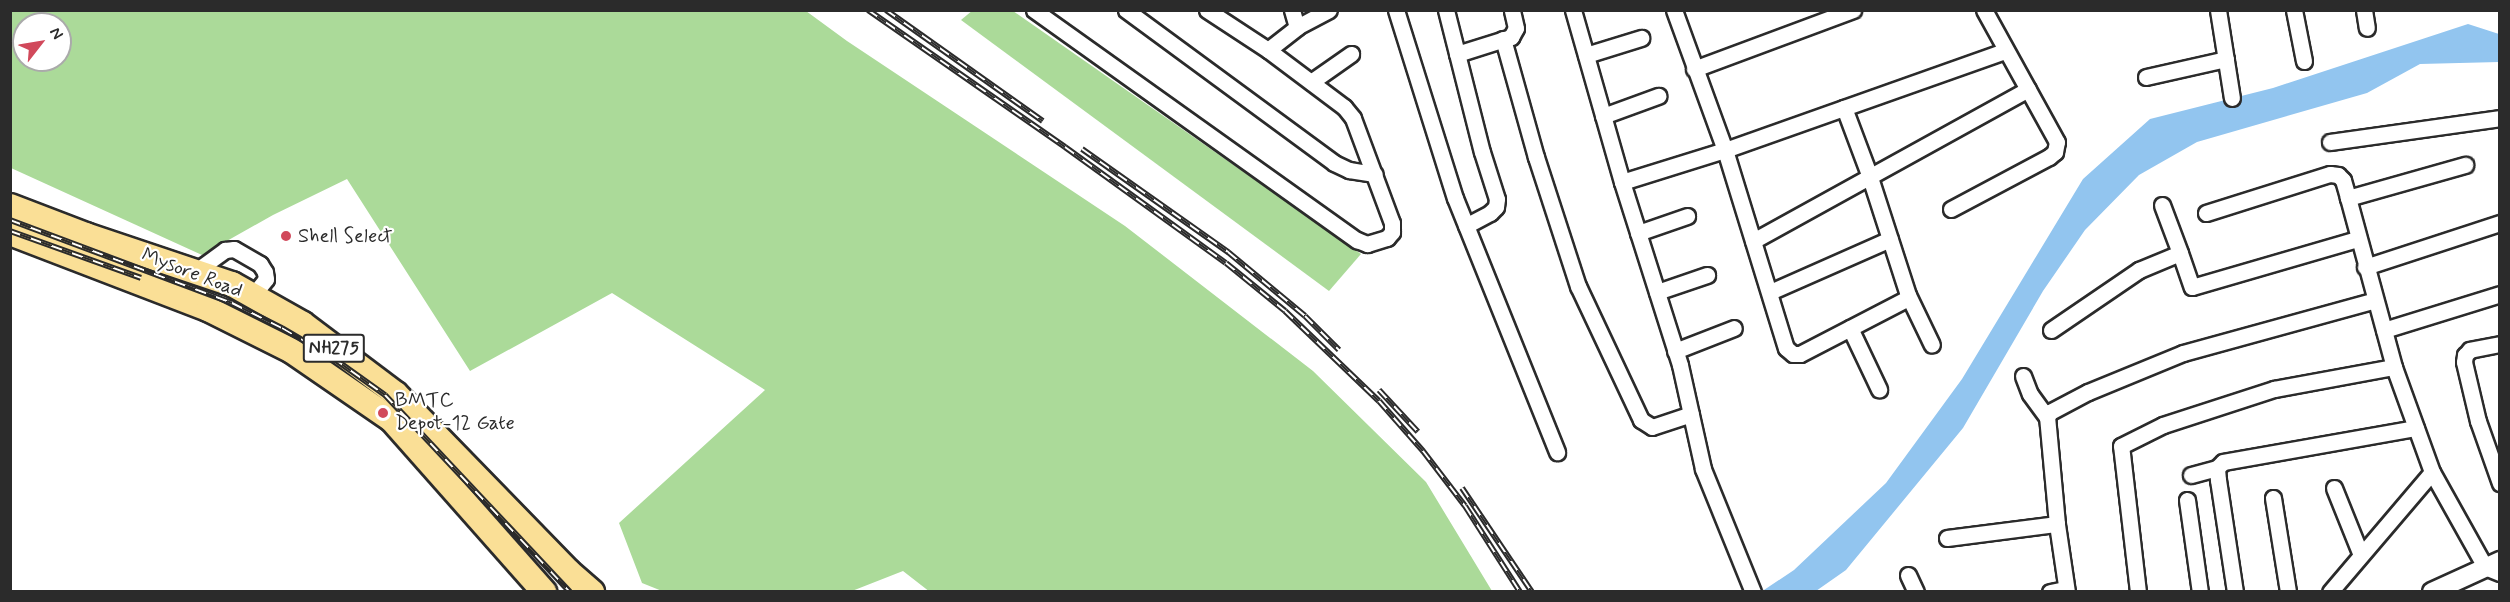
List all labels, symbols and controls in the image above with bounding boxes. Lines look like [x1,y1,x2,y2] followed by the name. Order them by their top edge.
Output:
[12,12,72,72] north arrow
[44,24,68,43] text: N
[298,224,394,248] place label: Shell Select
[279,229,293,243] marker: Shell Select
[138,243,246,303] street label: Mysore Road
[302,333,366,363] road number: NH275
[395,389,515,436] place label: BMTC Depot-12 Gate
[376,406,390,420] marker: BMTC Depot-12 Gate

